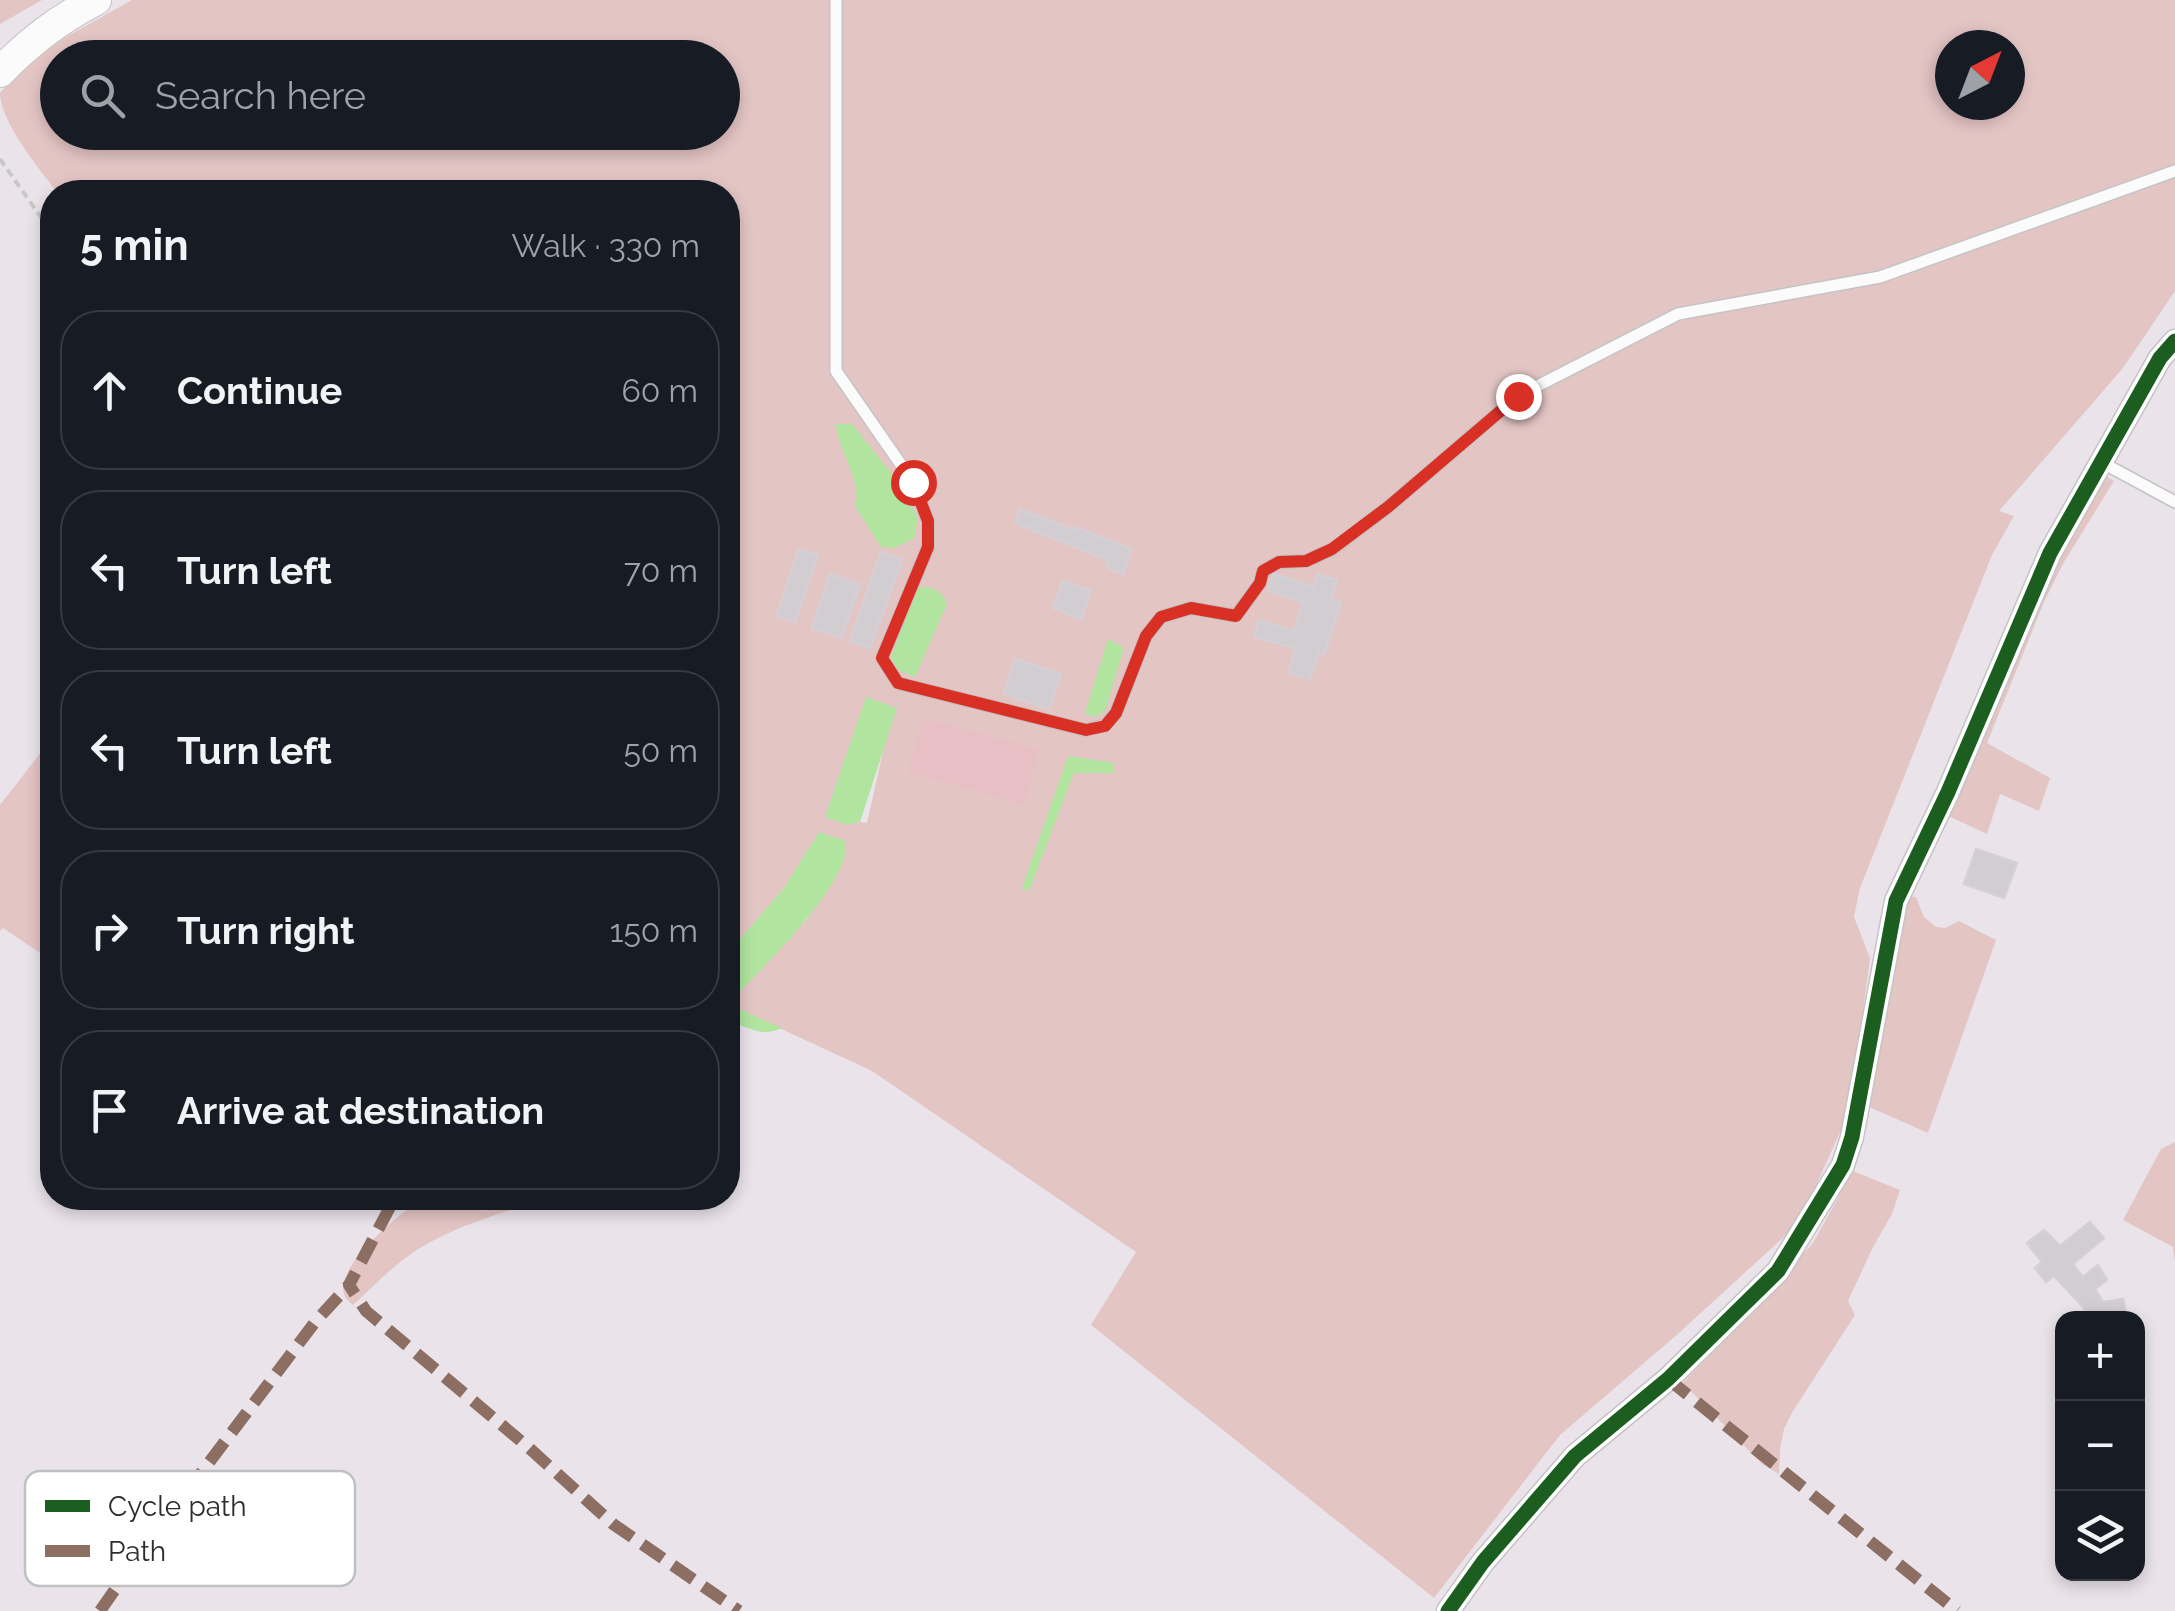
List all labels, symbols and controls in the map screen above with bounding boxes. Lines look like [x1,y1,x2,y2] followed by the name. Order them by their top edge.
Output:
[1935,30,2025,120] north arrow
[40,40,740,150] search box
[75,68,130,123] icon: search
[155,73,366,118] text: Search here
[80,221,189,270] text: 5 min
[511,227,700,264] text: Walk · 330 m
[82,363,137,418] icon: ahead
[177,368,342,413] text: Continue
[622,372,698,409] text: 60 m
[1496,374,1542,420] route end
[891,460,937,506] route start
[82,543,137,598] icon: left
[177,548,332,593] text: Turn left
[624,552,698,589] text: 70 m
[82,723,137,778] icon: left
[177,728,332,773] text: Turn left
[623,732,698,769] text: 50 m
[82,903,137,958] icon: right
[177,908,354,953] text: Turn right
[610,912,698,949] text: 150 m
[82,1083,137,1138] icon: arrive
[177,1088,544,1133] text: Arrive at destination
[2055,1311,2145,1581] map controls
[2055,1311,2145,1401] button: +
[2055,1401,2145,1491] button: −
[25,1471,355,1586] legend
[108,1490,247,1523] text: Cycle path
[2055,1491,2145,1581] button: layers
[108,1535,166,1568] text: Path

